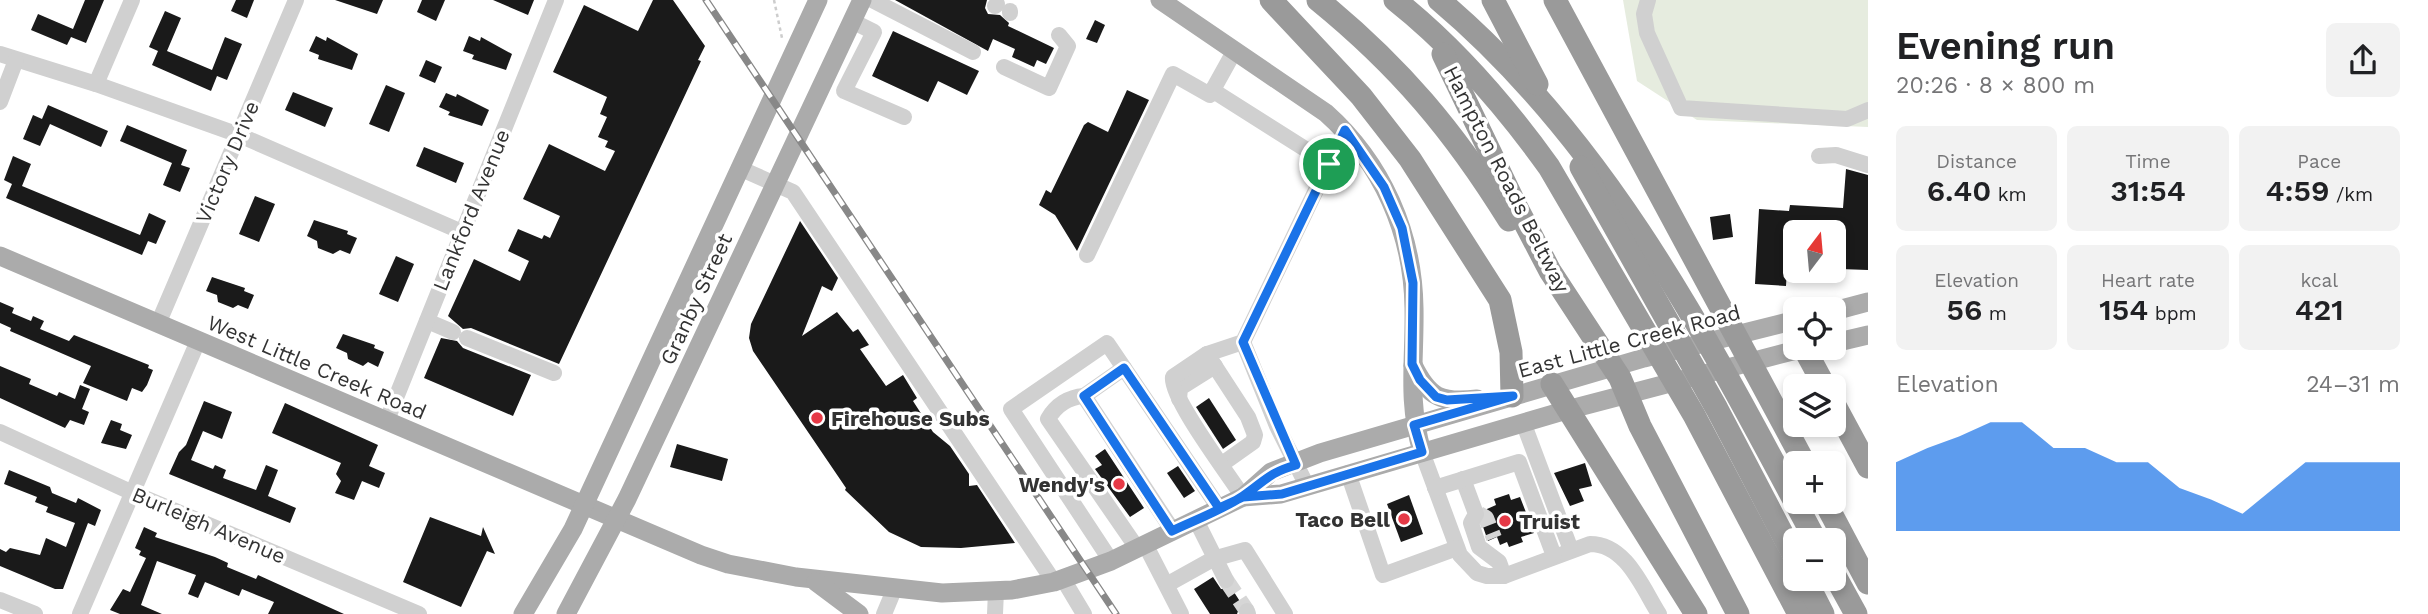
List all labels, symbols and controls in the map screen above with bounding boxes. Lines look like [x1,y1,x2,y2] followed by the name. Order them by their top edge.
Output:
[2326,23,2400,97] button: share
[1896,24,2115,68] text: Evening run
[1439,61,1575,297] street label: Hampton Roads Beltway
[1896,72,2095,99] text: 20:26 · 8 × 800 m
[190,97,264,227] street label: Victory Drive
[427,126,515,294] street label: Lankford Avenue
[1299,134,1359,194] pin
[1310,145,1348,183] icon: arrive
[1936,150,2017,173] text: Distance
[2125,150,2171,173] text: Time
[2297,150,2341,173] text: Pace
[1927,173,1991,208] text: 6.40
[2110,173,2186,208] text: 31:54
[2266,173,2329,208] text: 4:59
[1991,183,2027,206] text: km
[2329,183,2373,206] text: /km
[1783,220,1846,284] north arrow
[1783,220,1846,591] map controls
[655,229,737,369] street label: Granby Street
[1934,269,2019,292] text: Elevation
[2101,269,2195,292] text: Heart rate
[2301,269,2338,292] text: kcal
[1946,292,1982,327] text: 56
[2099,292,2148,327] text: 154
[2295,292,2344,327] text: 421
[1783,297,1846,360] button: locate
[1515,299,1743,383] street label: East Little Creek Road
[1982,302,2007,325] text: m
[2148,302,2197,325] text: bpm
[204,309,430,425] street label: West Little Creek Road
[1896,371,1999,398] text: Elevation
[2306,371,2400,398] text: 24–31 m
[1783,374,1846,437] button: layers
[831,406,990,431] place label: Firehouse Subs
[809,410,825,426] marker: Firehouse Subs
[1783,451,1846,514] button: +
[1019,472,1105,497] place label: Wendy's
[1111,476,1127,492] marker: Wendy's
[129,481,289,569] street label: Burleigh Avenue
[1295,507,1390,532] place label: Taco Bell
[1519,509,1580,534] place label: Truist
[1396,511,1412,527] marker: Taco Bell
[1497,513,1513,529] marker: Truist
[1783,528,1846,591] button: −

